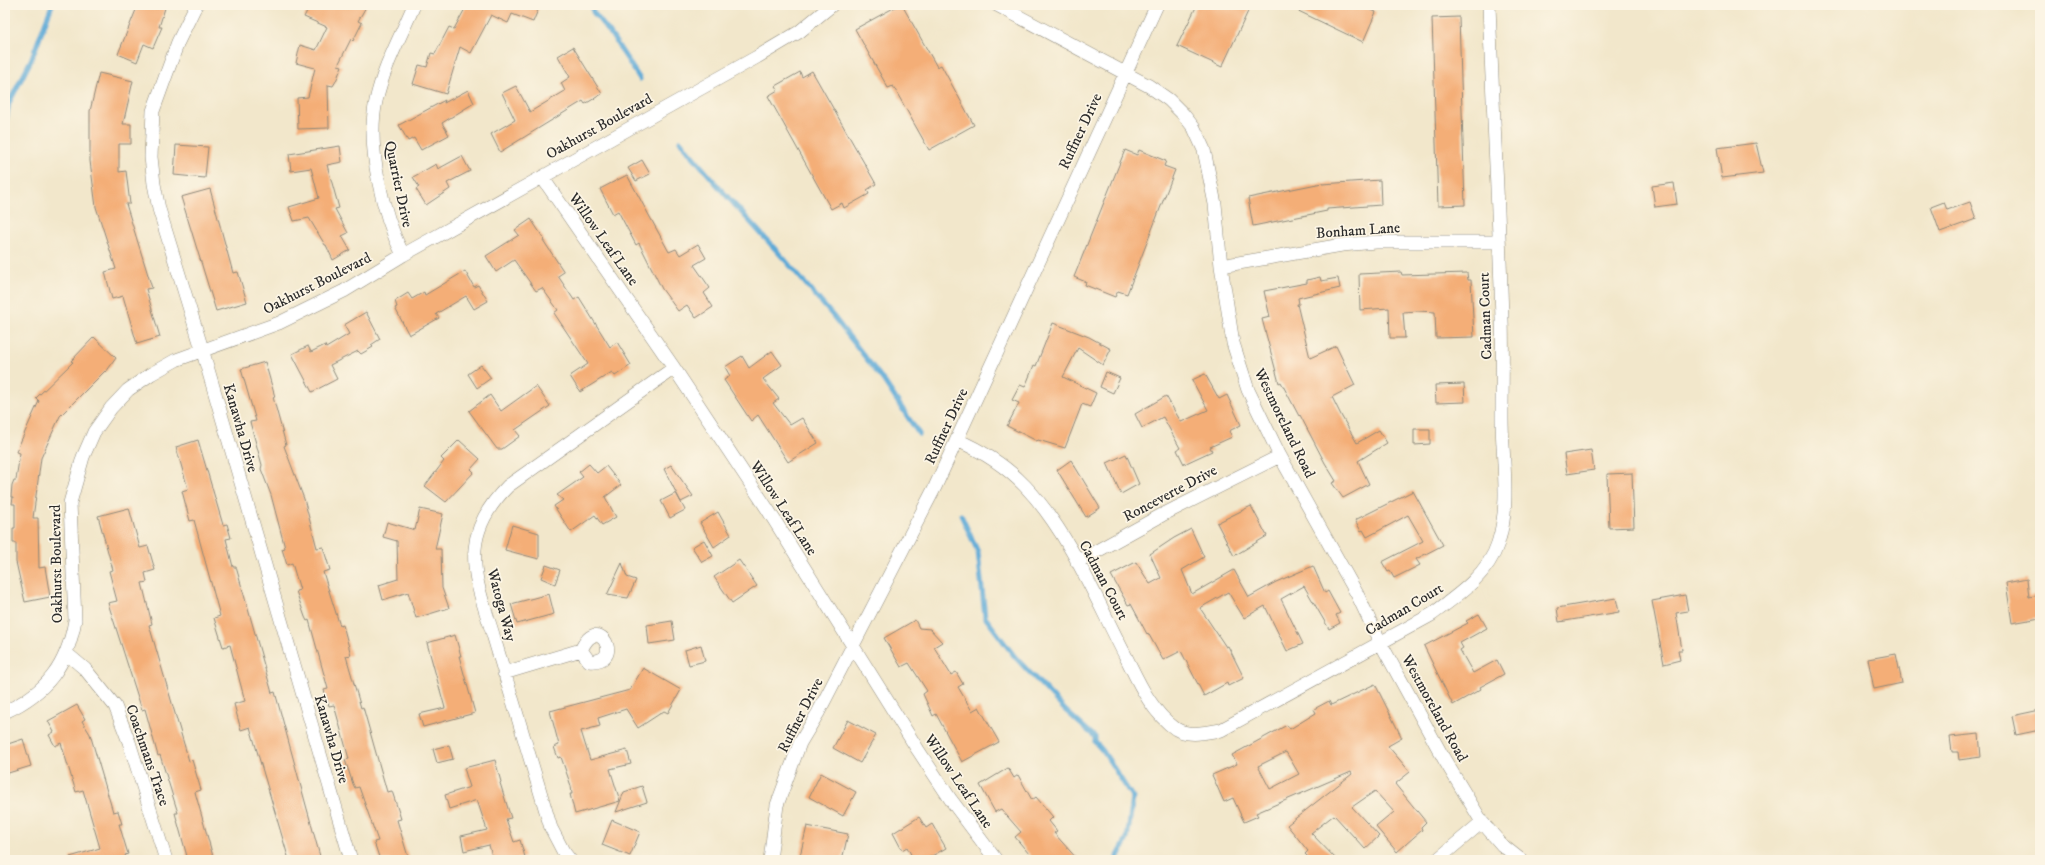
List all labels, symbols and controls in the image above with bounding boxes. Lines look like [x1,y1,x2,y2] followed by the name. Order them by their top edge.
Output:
[543,89,656,164] street label: Oakhurst Boulevard
[1055,90,1106,172] street label: Ruffner Drive
[380,139,417,229] street label: Quarrier Drive
[564,188,643,289] street label: Willow Leaf Lane
[1315,218,1401,243] street label: Bonham Lane
[260,248,375,319] street label: Oakhurst Boulevard
[1474,272,1497,360] street label: Cadman Court
[1249,364,1320,482] street label: Westmoreland Road
[219,382,262,475] street label: Kanawha Drive
[921,385,972,467] street label: Ruffner Drive
[745,456,821,559] street label: Willow Leaf Lane
[1120,461,1220,526] street label: Ronceverte Drive
[46,504,67,624] street label: Oakhurst Boulevard
[1075,537,1133,623] street label: Cadman Court
[482,566,521,644] street label: Watoga Way
[1362,579,1447,640] street label: Cadman Court
[1397,650,1472,766] street label: Westmoreland Road
[773,674,827,756] street label: Ruffner Drive
[310,693,353,786] street label: Kanawha Drive
[121,702,174,808] street label: Coachmans Trace
[920,730,997,832] street label: Willow Leaf Lane

